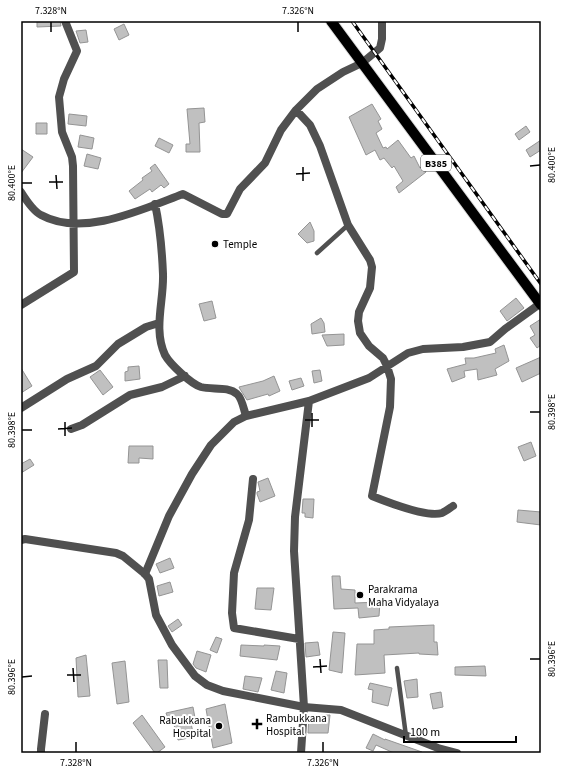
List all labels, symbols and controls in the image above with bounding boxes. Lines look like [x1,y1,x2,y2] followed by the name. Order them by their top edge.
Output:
[35,4,67,18] text: 7.328°N
[282,4,314,18] text: 7.326°N
[545,147,559,183] text: 80.400°E
[421,155,451,171] road number: B385
[5,165,19,201] text: 80.400°E
[223,237,258,252] place label: Temple
[210,239,220,249] marker: Temple
[545,394,559,430] text: 80.398°E
[5,412,19,448] text: 80.398°E
[368,582,439,610] place label: Parakrama Maha Vidyalaya
[355,590,365,600] marker: Parakrama Maha Vidyalaya
[545,641,559,677] text: 80.396°E
[5,659,19,695] text: 80.396°E
[266,711,327,739] place label: Rambukkana Hospital
[159,713,211,741] place label: Rabukkana Hospital
[251,718,263,730] marker: Rambukkana Hospital
[404,718,516,744] scale bar
[214,721,224,731] marker: Rabukkana Hospital
[410,724,440,741] text: 100 m
[60,756,92,770] text: 7.328°N
[307,756,339,770] text: 7.326°N

